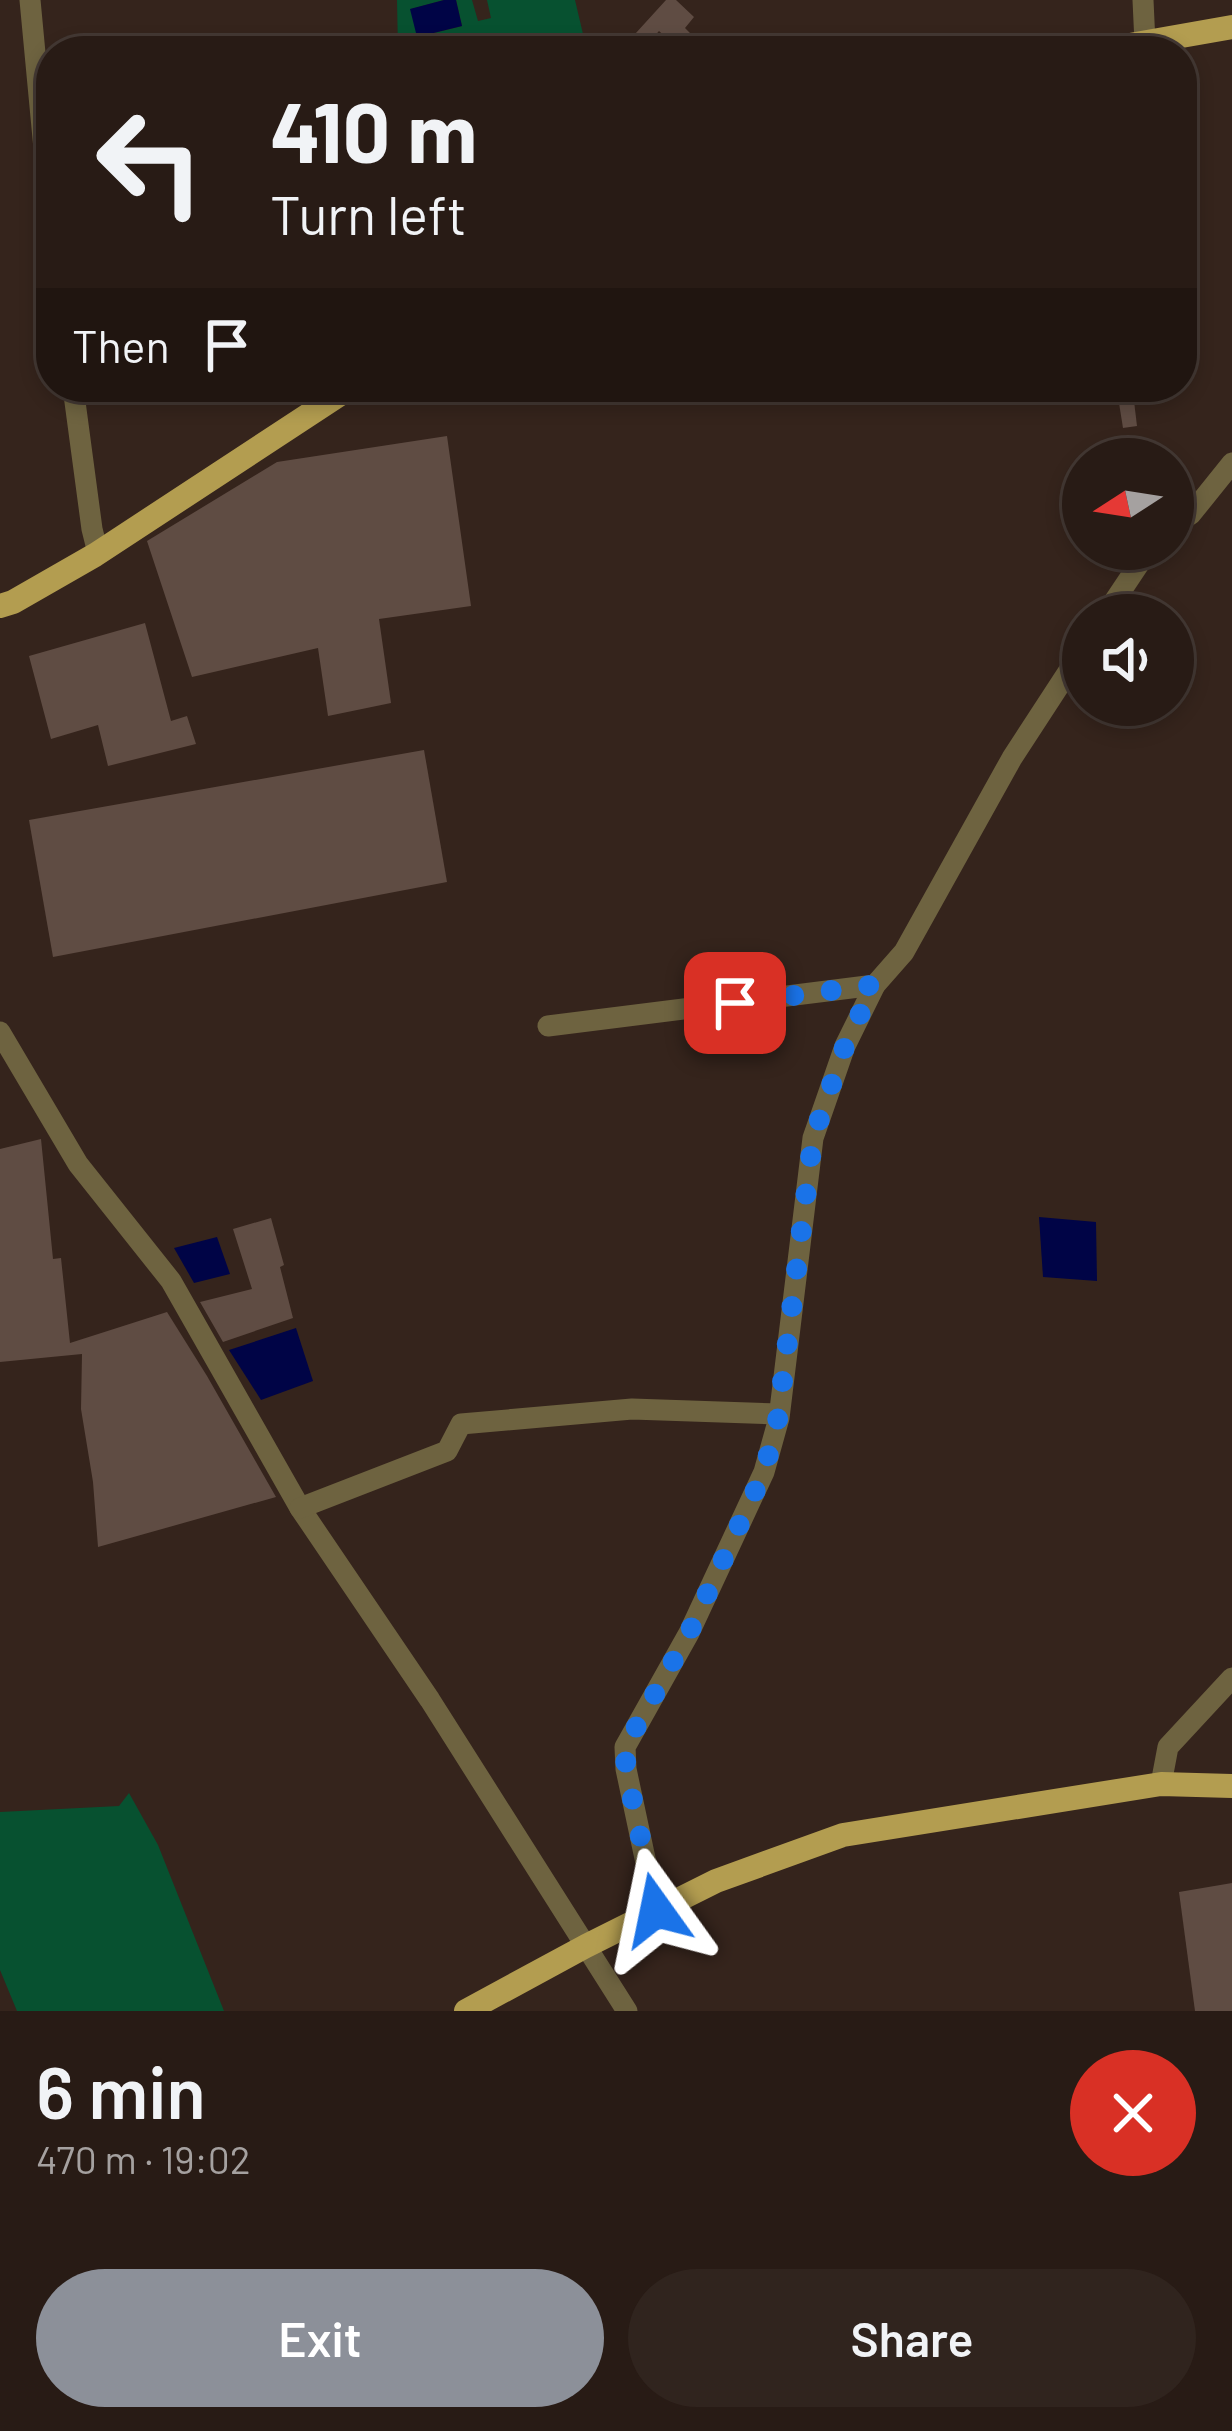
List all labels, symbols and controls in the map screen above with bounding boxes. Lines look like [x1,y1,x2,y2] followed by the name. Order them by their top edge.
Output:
[270,79,477,180] text: 410 m
[72,84,228,240] icon: left
[270,181,467,246] text: Turn left
[194,312,260,378] icon: arrive
[72,318,170,372] text: Then
[1062,438,1194,570] north arrow
[1062,438,1194,726] map controls
[1062,594,1194,726] button: sound
[684,952,786,1054] pin
[702,970,768,1036] icon: arrive
[593,1847,719,1973] position arrow
[36,2047,206,2133] text: 6 min
[1070,2050,1196,2176] button: close
[36,2135,251,2182] text: 470 m · 19:02
[36,2269,604,2407] button: Exit
[628,2269,1196,2407] button: Share

